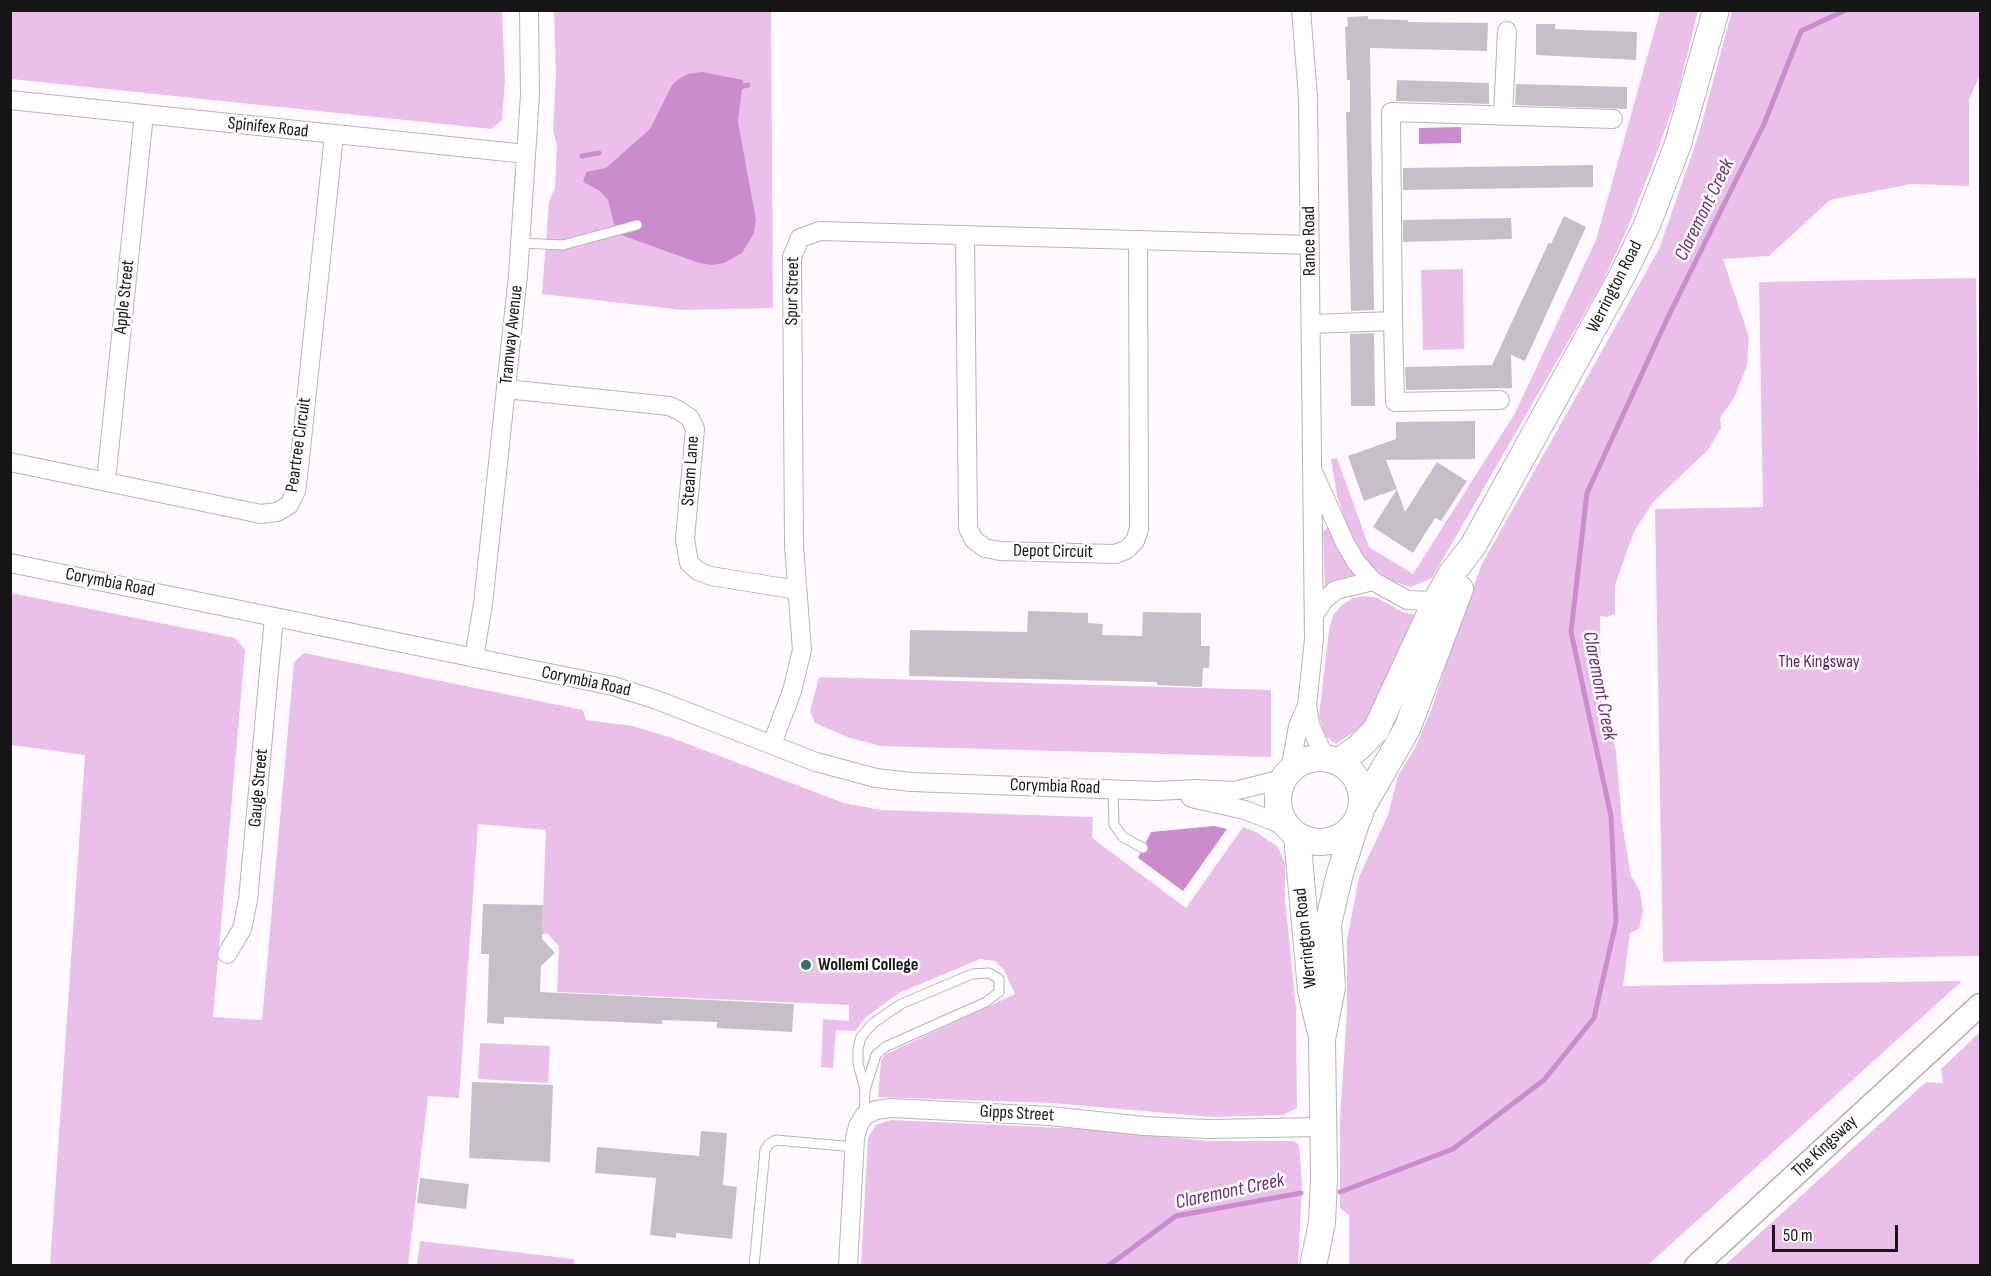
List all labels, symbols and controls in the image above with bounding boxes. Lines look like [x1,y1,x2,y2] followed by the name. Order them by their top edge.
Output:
[227,113,309,143] street label: Spinifex Road
[1670,155,1740,265] water label: Claremont Creek
[1299,206,1321,276] street label: Rance Road
[1583,237,1647,337] street label: Werrington Road
[782,256,804,326] street label: Spur Street
[110,259,140,335] street label: Apple Street
[496,284,528,386] street label: Tramway Avenue
[282,396,316,494] street label: Peartree Circuit
[678,435,704,507] street label: Steam Lane
[1013,541,1093,563] street label: Depot Circuit
[64,564,156,602] street label: Corymbia Road
[1577,629,1621,743] water label: Claremont Creek
[1778,651,1860,673] park label: The Kingsway
[540,662,632,702] street label: Corymbia Road
[245,748,273,828] street label: Gauge Street
[1009,775,1101,799] street label: Corymbia Road
[1290,887,1322,989] street label: Werrington Road
[818,954,919,976] place label: Wollemi College
[799,958,813,972] marker: Wollemi College
[979,1101,1055,1127] street label: Gipps Street
[1788,1111,1862,1183] street label: The Kingsway
[1173,1169,1287,1215] water label: Claremont Creek
[1775,1213,1901,1251] scale bar
[1783,1225,1813,1246] text: 50 m

